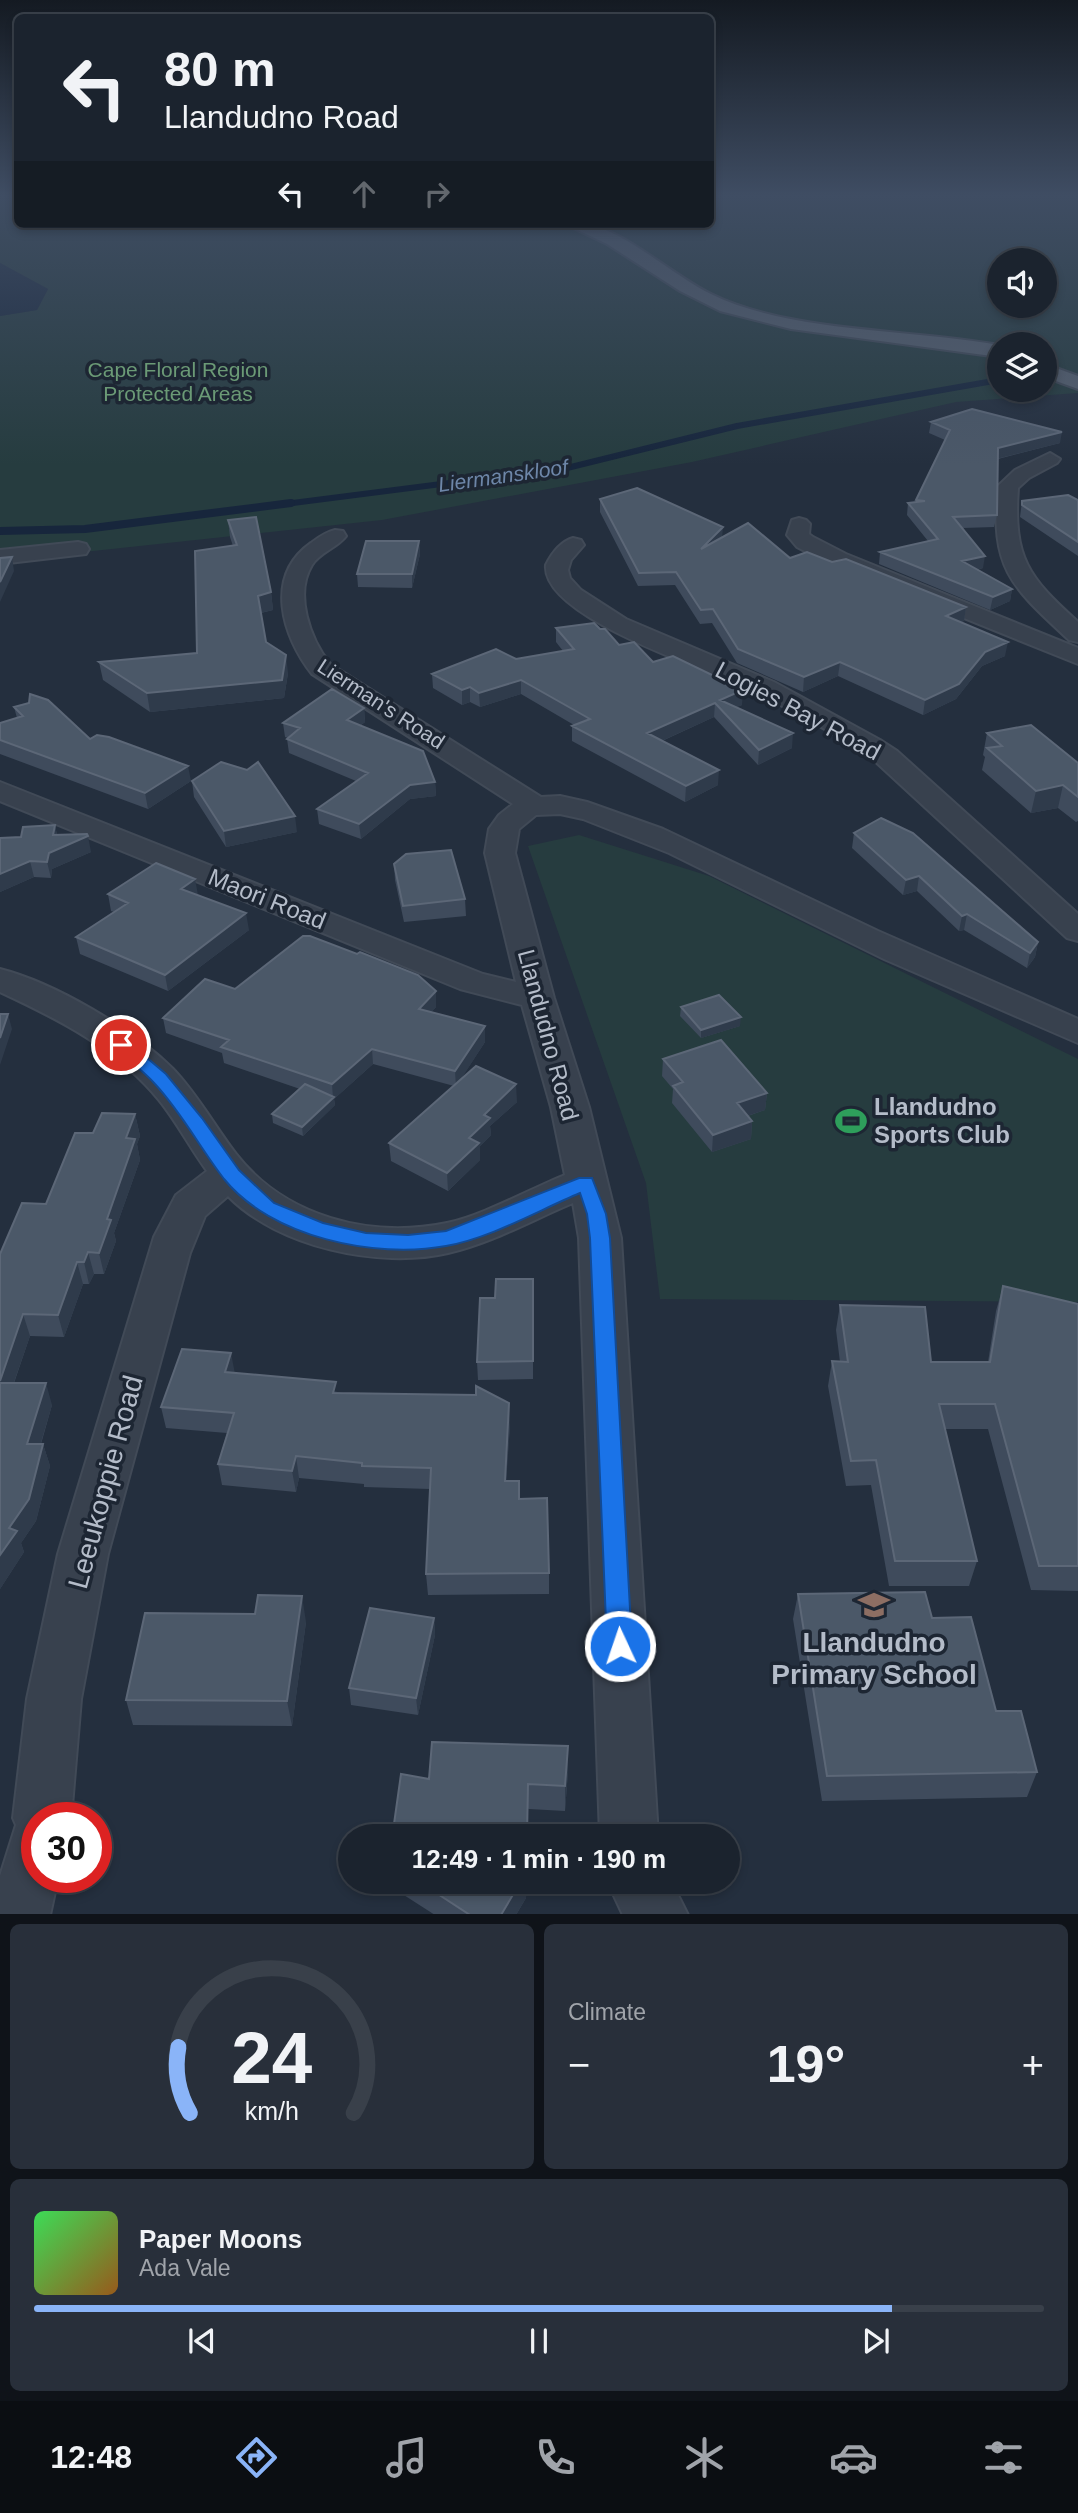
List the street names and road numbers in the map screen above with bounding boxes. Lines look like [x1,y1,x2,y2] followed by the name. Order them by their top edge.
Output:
[314,654,449,753] street label: Lierman's Road
[711,656,885,765] street label: Logies Bay Road
[205,863,330,934] street label: Maori Road
[513,946,584,1123] street label: Llandudno Road
[62,1372,149,1592] street label: Leeukoppie Road

